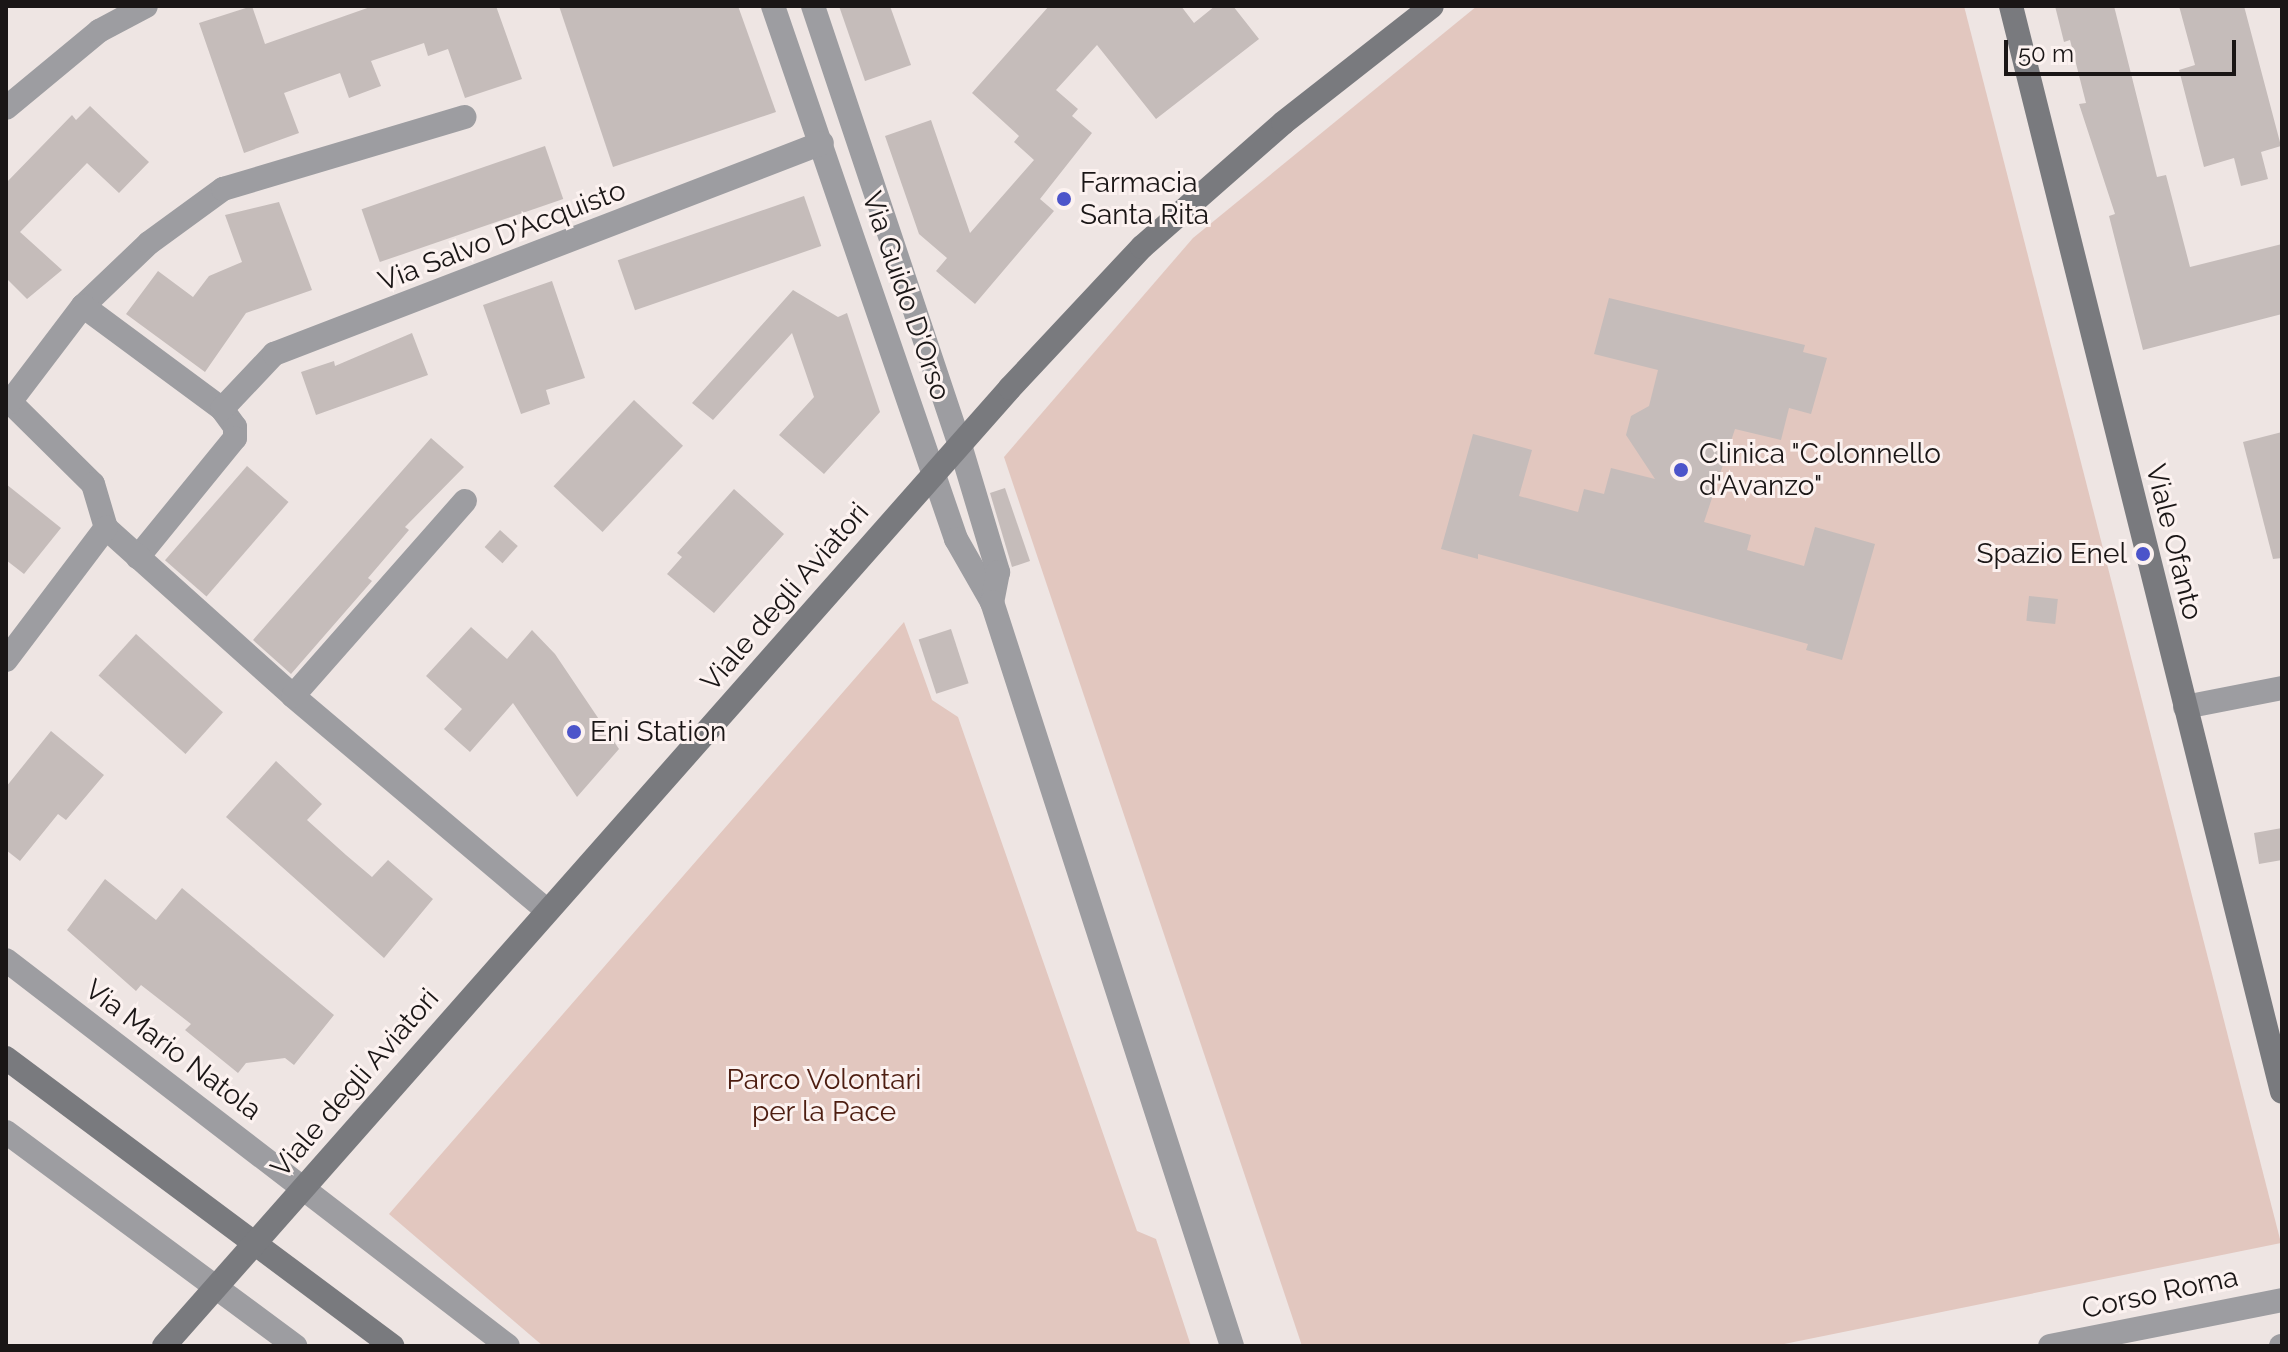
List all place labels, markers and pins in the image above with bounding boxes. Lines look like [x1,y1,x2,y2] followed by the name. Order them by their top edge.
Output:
[1080,166,1209,232] place label: Farmacia Santa Rita
[1055,190,1073,208] marker: Farmacia Santa Rita
[1699,437,1941,503] place label: Clinica "Colonnello d'Avanzo"
[1670,459,1692,481] marker: Clinica "Colonnello d'Avanzo"
[1977,537,2127,571] place label: Spazio Enel
[2134,545,2152,563] marker: Spazio Enel
[590,715,726,749] place label: Eni Station
[565,723,583,741] marker: Eni Station

